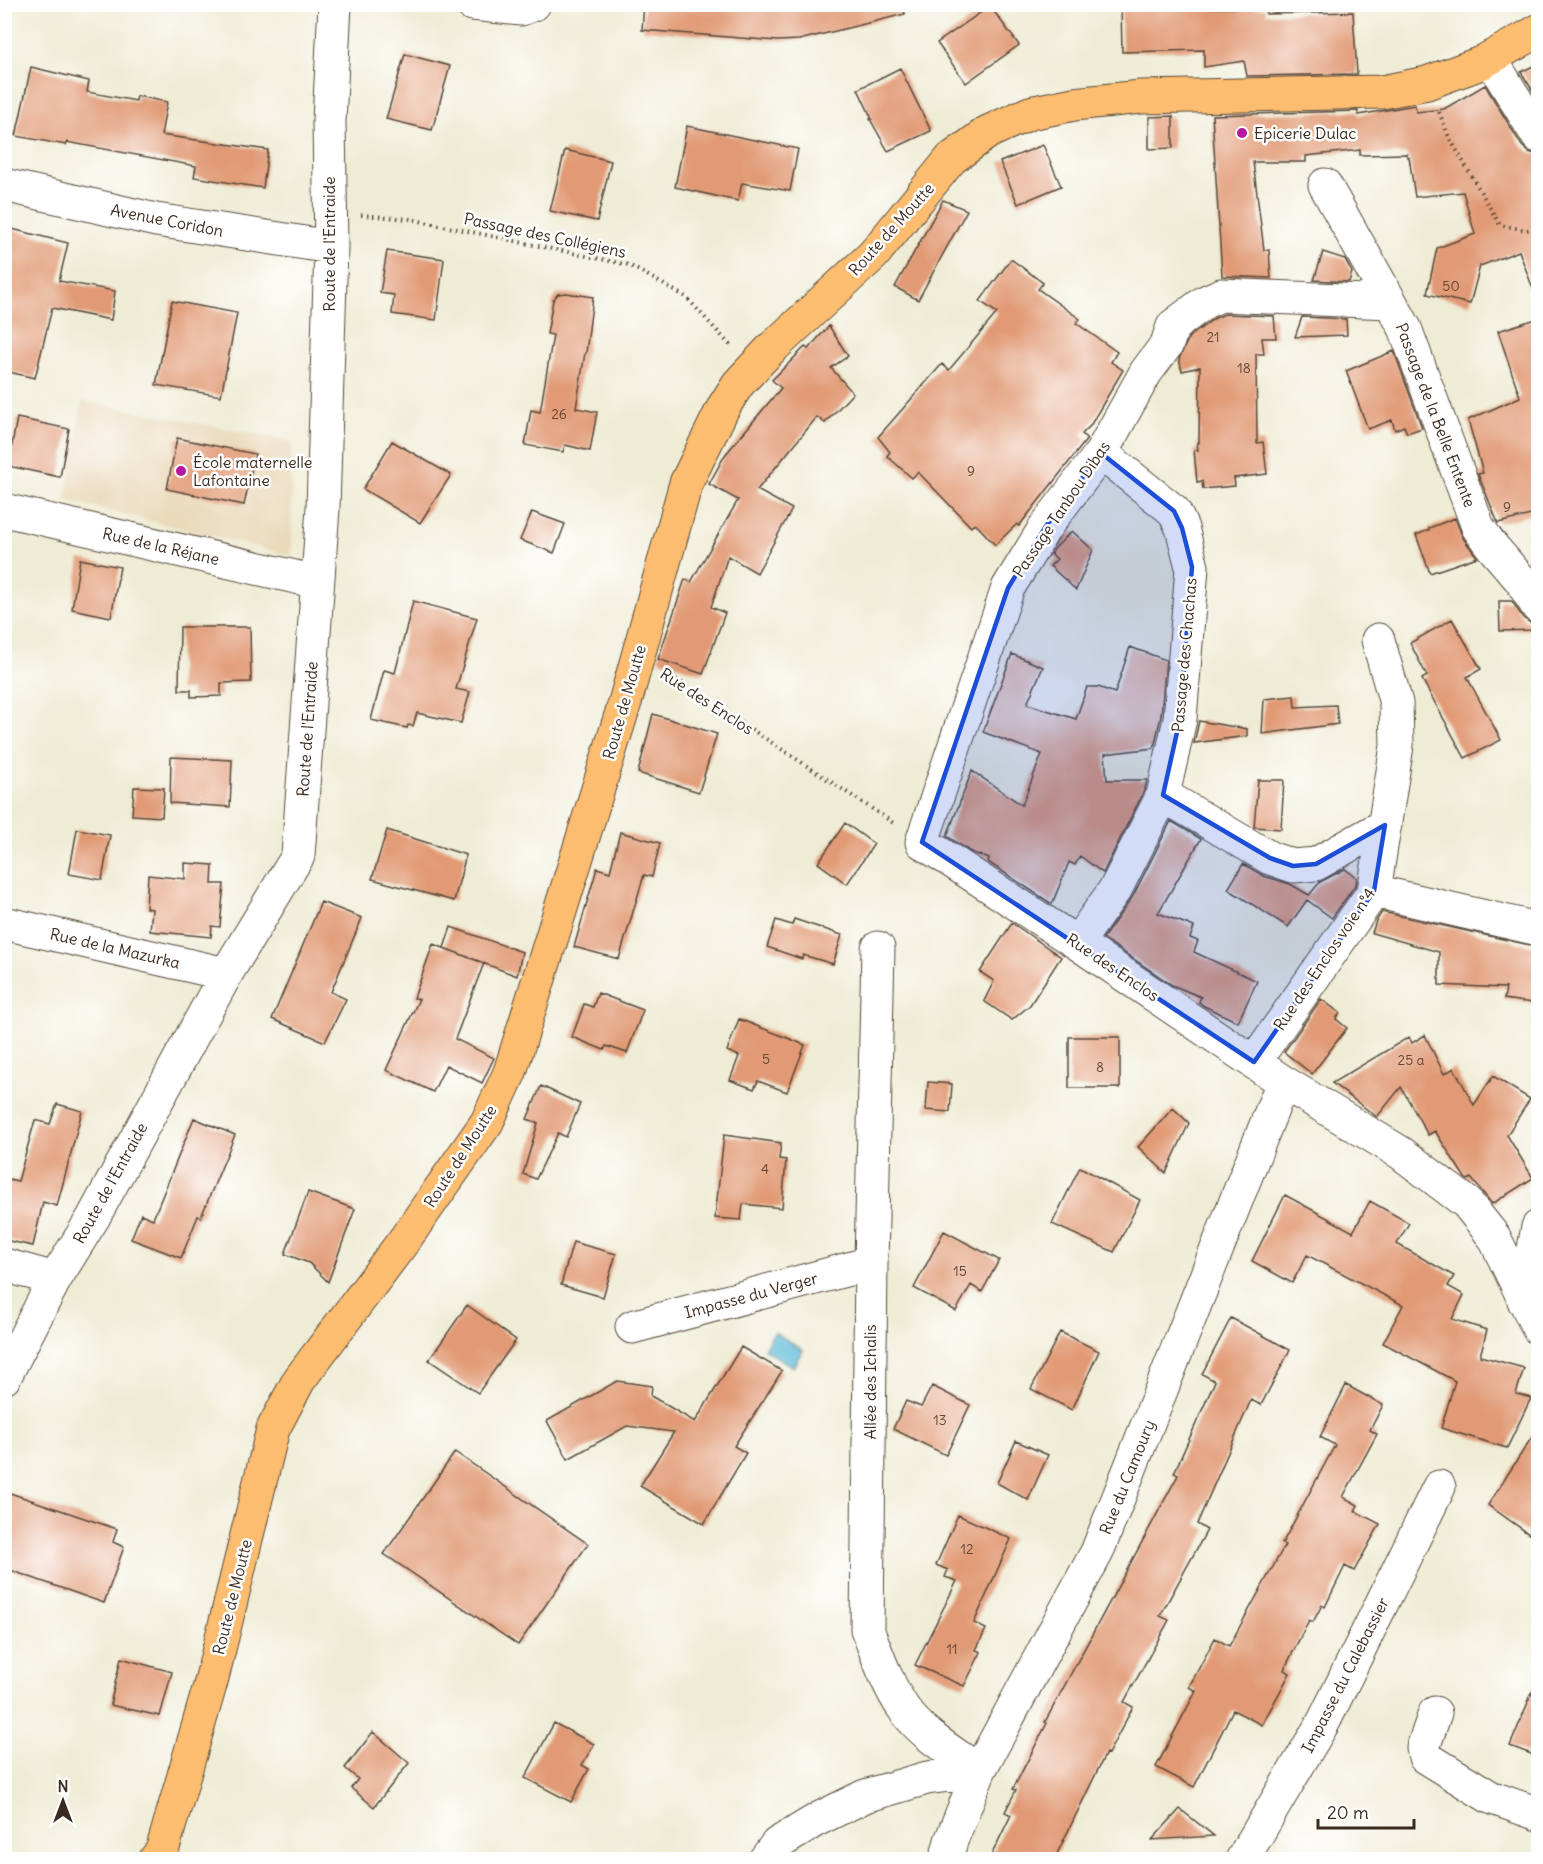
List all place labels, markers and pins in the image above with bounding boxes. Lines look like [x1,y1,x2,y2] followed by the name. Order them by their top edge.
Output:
[1254,123,1357,143] place label: Epicerie Dulac
[1235,126,1249,140] marker: Epicerie Dulac
[193,452,312,490] place label: École maternelle Lafontaine
[174,464,188,478] marker: École maternelle Lafontaine

